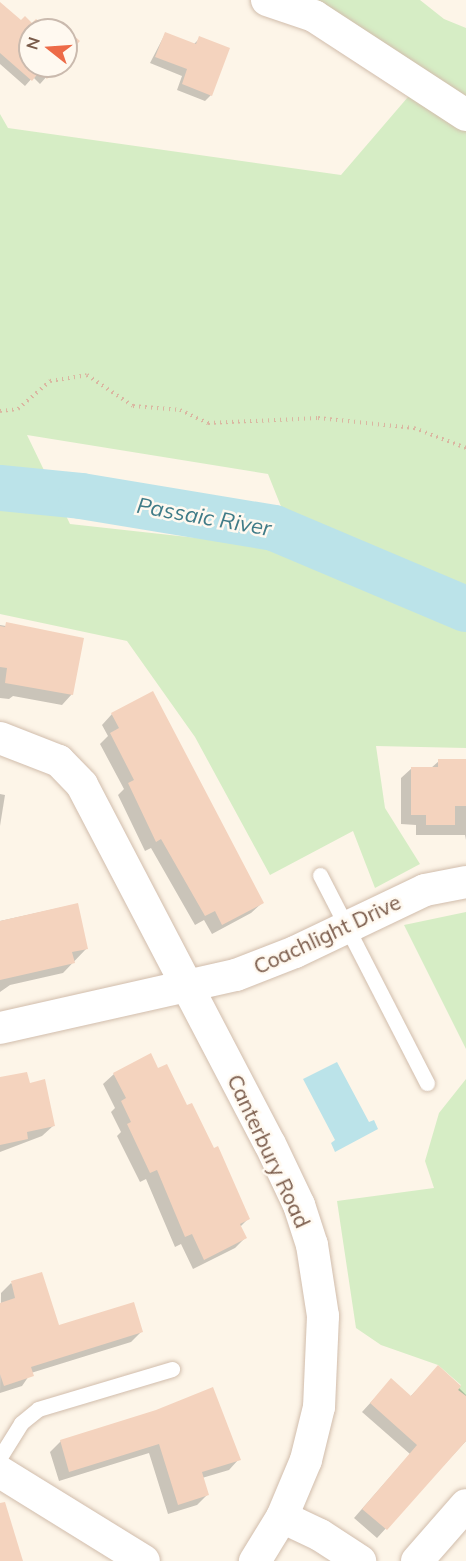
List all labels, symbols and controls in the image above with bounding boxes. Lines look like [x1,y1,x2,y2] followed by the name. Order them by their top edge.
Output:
[18,18,78,78] north arrow
[21,35,44,52] text: N
[135,492,273,542] water label: Passaic River
[249,889,405,979] street label: Coachlight Drive
[222,1070,316,1232] street label: Canterbury Road

